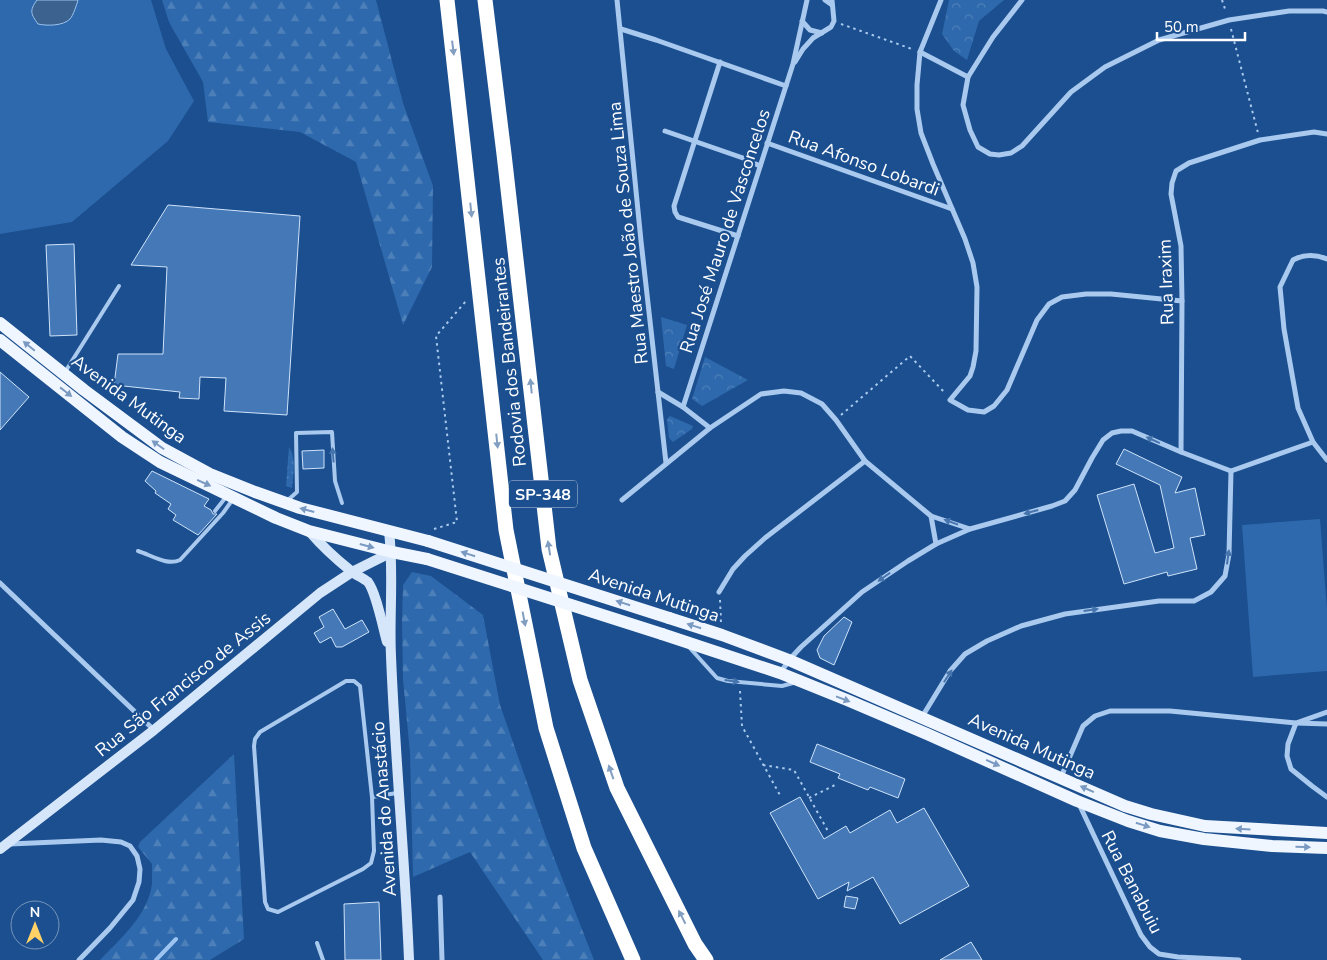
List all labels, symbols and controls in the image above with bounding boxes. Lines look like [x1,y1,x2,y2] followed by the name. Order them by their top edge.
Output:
[1157,10,1244,42] scale bar
[1164,17,1199,37] text: 50 m
[449,41,457,57] one-way arrow
[602,101,654,365] street label: Rua Maestro João de Souza Lima
[674,106,776,356] street label: Rua José Mauro de Vasconcelos
[785,124,943,202] street label: Rua Afonso Lobardi
[467,202,475,218] one-way arrow
[1153,239,1179,325] street label: Rua Iraxim
[486,256,532,468] street label: Rodovia dos Bandeirantes
[23,341,36,352] one-way arrow
[67,349,191,449] street label: Avenida Mutinga
[527,378,535,394] one-way arrow
[59,387,72,398] one-way arrow
[493,433,501,449] one-way arrow
[1146,436,1160,444] one-way arrow
[152,440,165,450] one-way arrow
[329,447,337,463] one-way arrow
[197,480,211,488] one-way arrow
[509,480,577,508] road number: SP-348
[299,505,314,513] one-way arrow
[1024,508,1039,516] one-way arrow
[943,518,958,526] one-way arrow
[545,539,553,555] one-way arrow
[360,542,375,550] one-way arrow
[1224,549,1232,565] one-way arrow
[460,550,475,557] one-way arrow
[585,562,723,628] street label: Avenida Mutinga
[877,573,891,582] one-way arrow
[615,599,630,607] one-way arrow
[90,606,276,762] street label: Rua São Francisco de Assis
[1083,606,1099,614] one-way arrow
[520,611,528,627] one-way arrow
[686,622,701,630] one-way arrow
[943,669,953,682] one-way arrow
[724,677,740,685] one-way arrow
[836,696,851,703] one-way arrow
[965,707,1099,785] street label: Avenida Mutinga
[366,721,402,897] street label: Avenida do Anastácio
[986,760,1000,768] one-way arrow
[607,764,614,779] one-way arrow
[1080,785,1094,793] one-way arrow
[1135,822,1150,830] one-way arrow
[1235,824,1251,832] one-way arrow
[1096,826,1168,938] street label: Rua Banabuiu
[1295,843,1311,851] one-way arrow
[10,900,60,950] north arrow
[30,903,40,922] text: N
[678,910,686,925] one-way arrow

